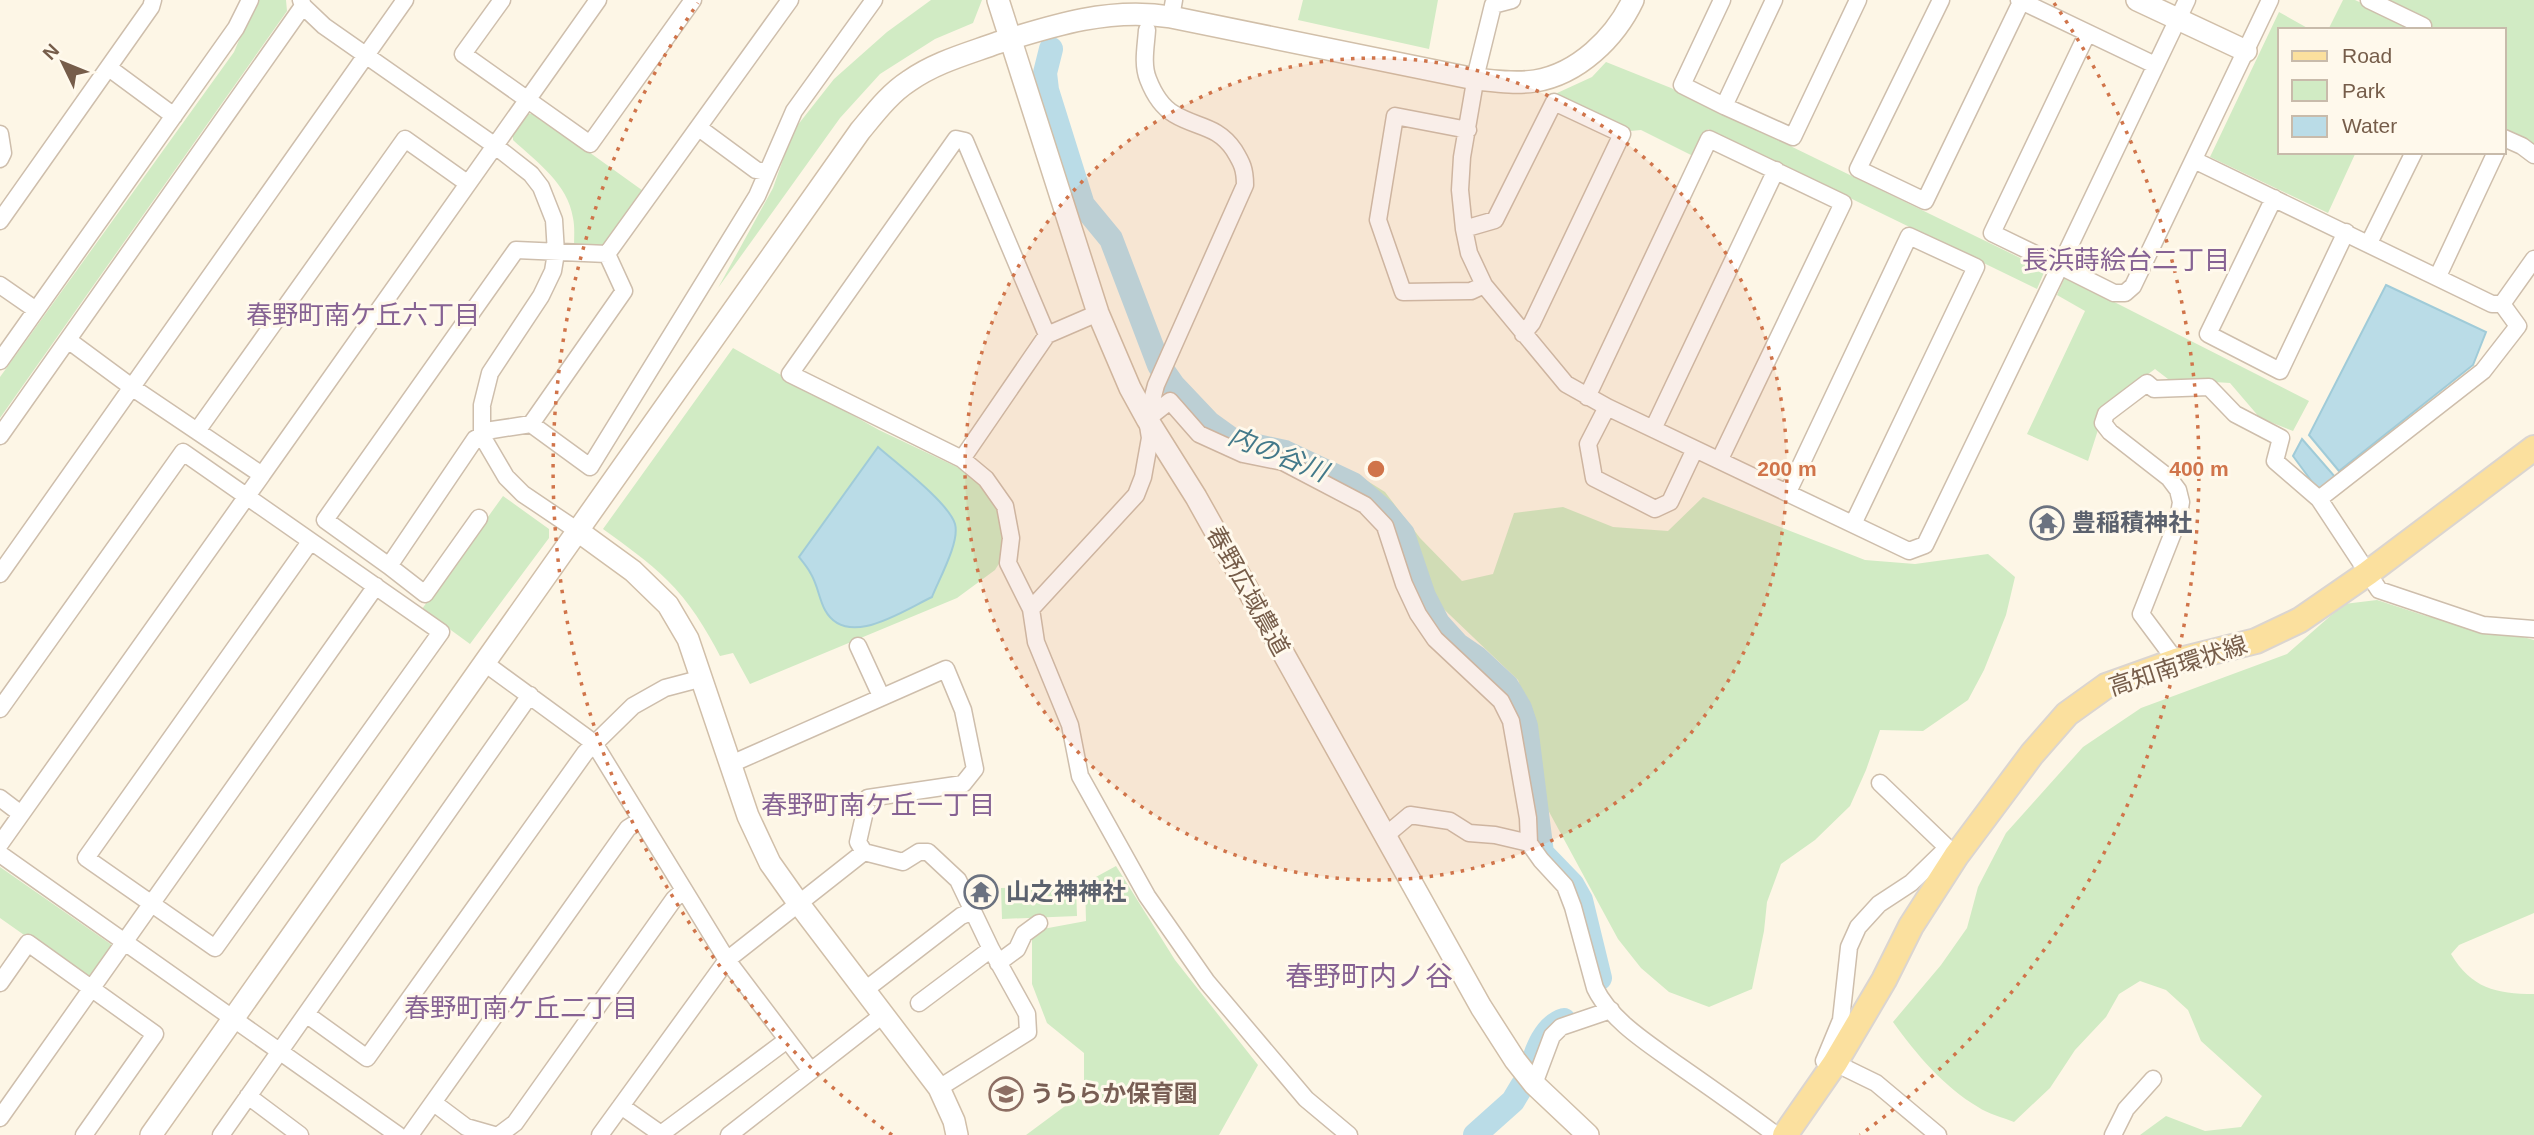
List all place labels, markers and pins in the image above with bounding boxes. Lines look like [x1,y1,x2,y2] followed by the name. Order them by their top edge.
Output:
[1364,457,1388,481] centre of rings
[2028,504,2066,542] temple icon: 豊稲積神社
[2072,509,2192,536] place label: 豊稲積神社
[962,873,1000,911] temple icon: 山之神神社
[1006,878,1126,905] place label: 山之神神社
[987,1075,1025,1113] school or university icon: うららか保育園
[1030,1080,1198,1107] place label: うららか保育園

